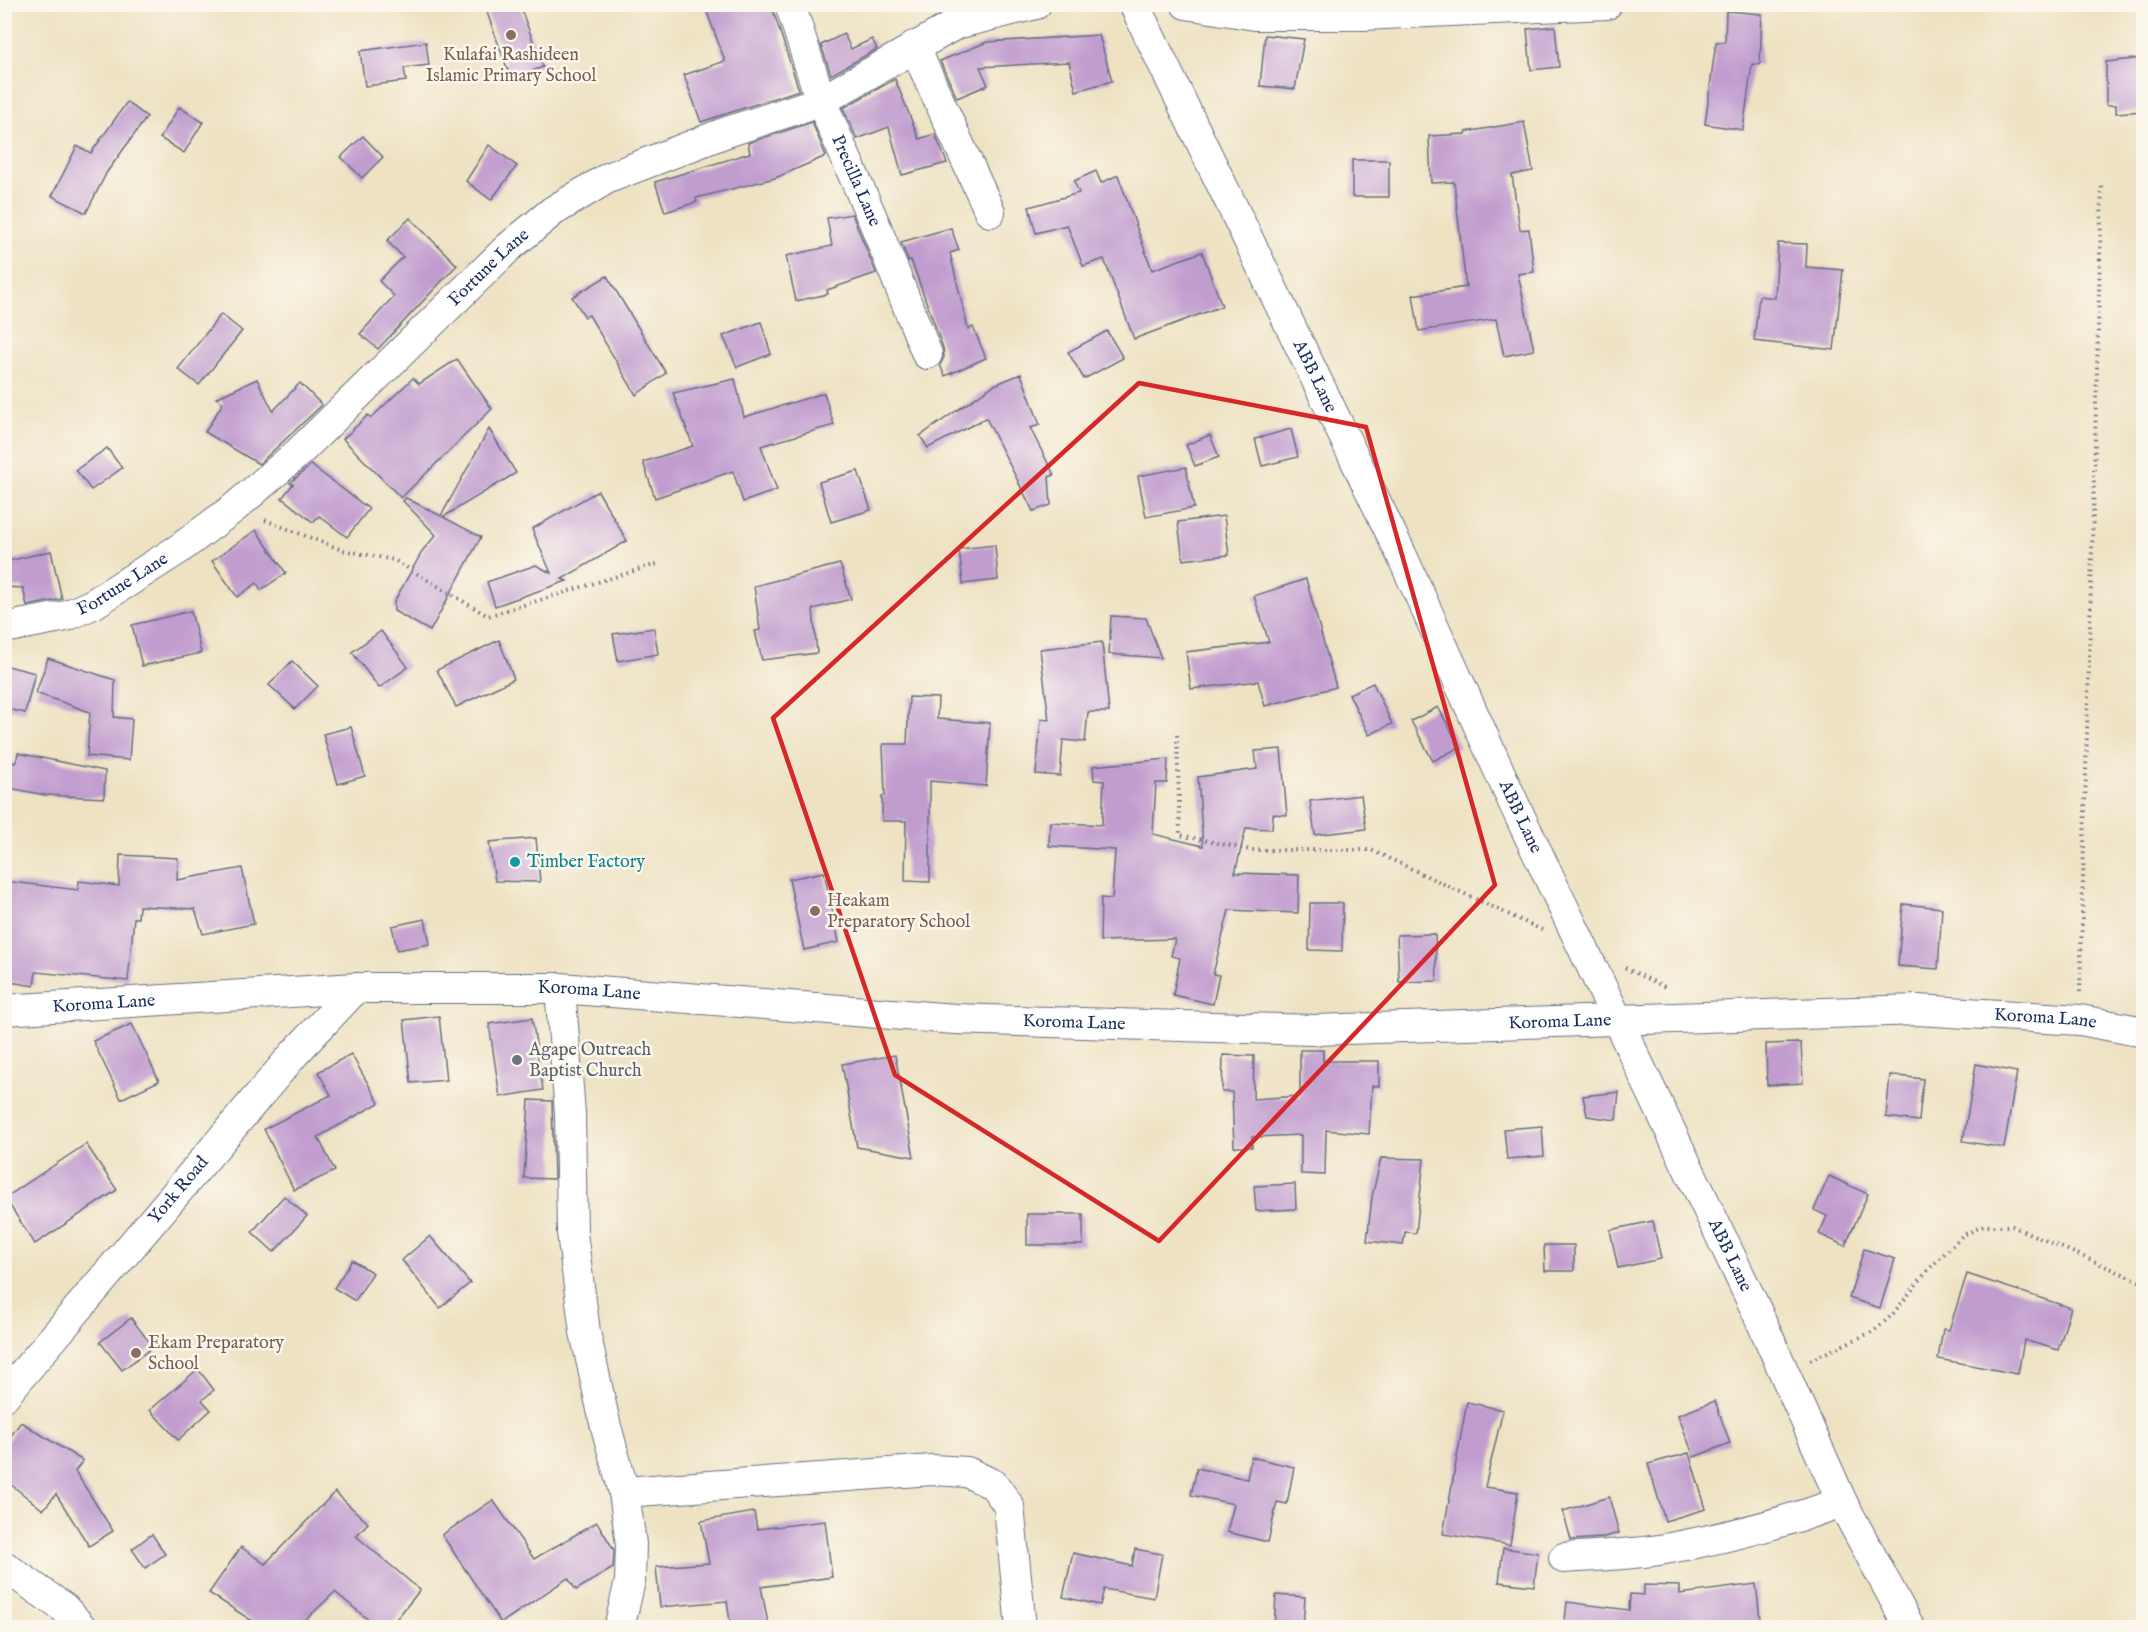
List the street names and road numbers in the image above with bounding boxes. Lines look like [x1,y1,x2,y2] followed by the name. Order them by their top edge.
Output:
[826,131,886,230] street label: Precilla Lane
[443,224,534,311] street label: Fortune Lane
[1287,335,1342,417] street label: ABB Lane
[73,547,172,621] street label: Fortune Lane
[1493,776,1547,857] street label: ABB Lane
[538,977,641,1006] street label: Koroma Lane
[52,989,156,1018] street label: Koroma Lane
[1993,1003,2099,1034] street label: Koroma Lane
[1508,1009,1612,1035] street label: Koroma Lane
[1022,1010,1126,1036] street label: Koroma Lane
[143,1151,214,1229] street label: York Road
[1702,1214,1757,1296] street label: ABB Lane

